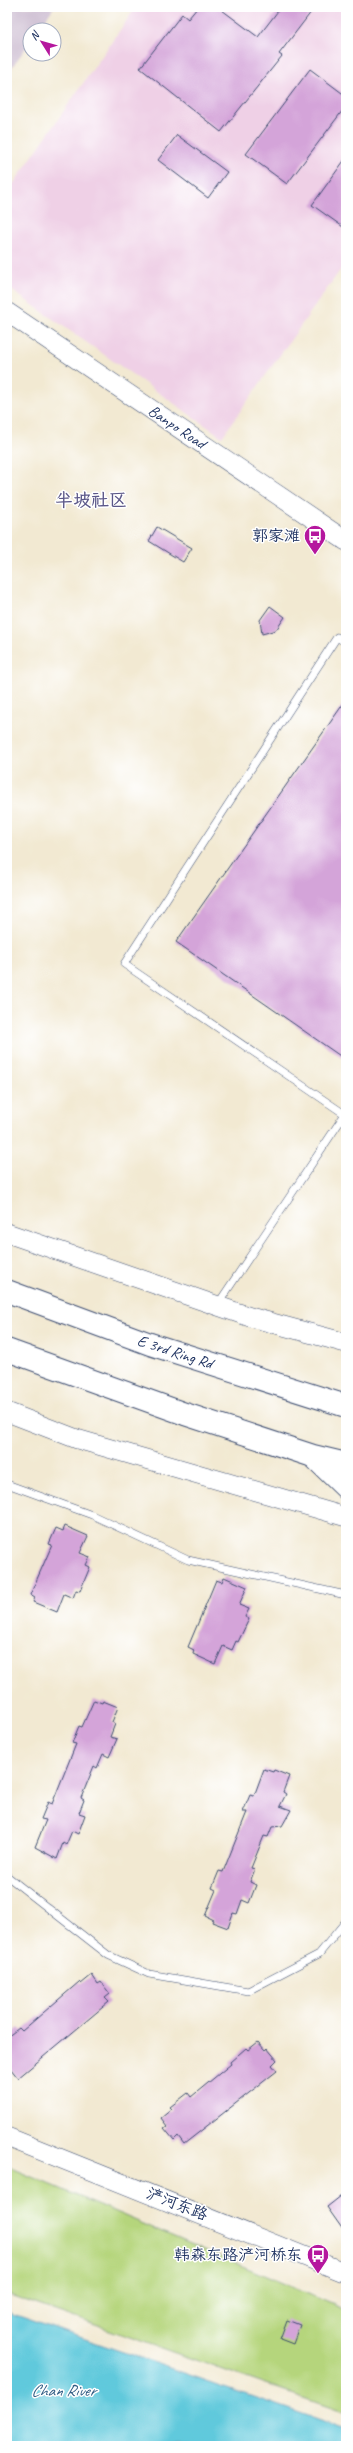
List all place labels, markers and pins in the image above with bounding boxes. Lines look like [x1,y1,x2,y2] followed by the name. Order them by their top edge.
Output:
[302,523,328,556] bus stop icon: 郭家滩
[252,526,300,546] place label: 郭家滩
[305,2242,331,2275] bus stop icon: 韩森东路浐河桥东
[174,2245,302,2265] place label: 韩森东路浐河桥东

